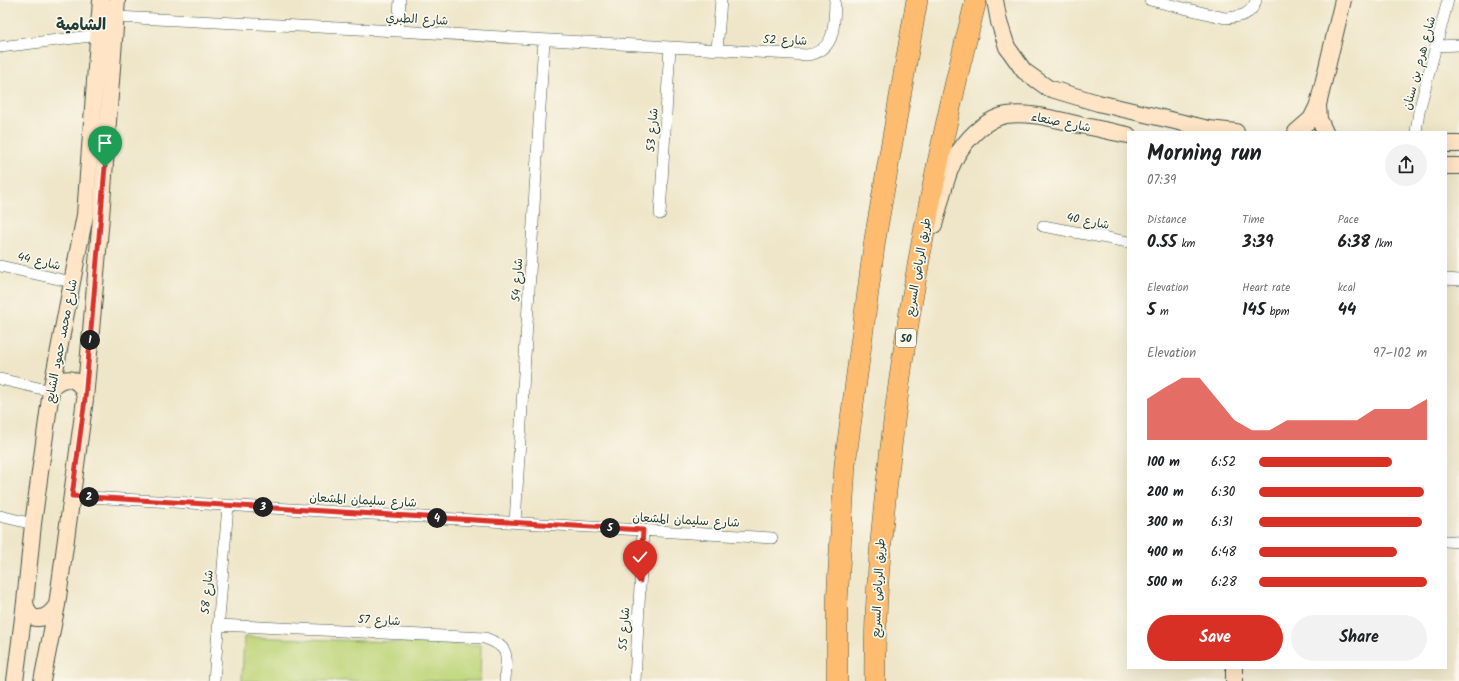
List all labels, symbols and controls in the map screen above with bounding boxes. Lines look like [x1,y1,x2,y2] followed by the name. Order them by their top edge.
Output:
[385,8,449,31] street label: شارع الطبري
[56,13,106,38] district label: الشامية
[1398,14,1441,112] street label: شارع هرم بن سنان
[763,30,807,51] street label: شارع 52
[641,107,664,153] street label: شارع 53
[1029,107,1092,138] street label: شارع صنعاء
[88,126,122,167] pin
[94,132,116,154] icon: arrive
[1147,137,1262,172] text: Morning run
[1385,144,1427,186] button: share
[1147,170,1176,191] text: 07:39
[1065,208,1111,235] street label: شارع 40
[1147,211,1187,229] text: Distance
[1242,211,1265,229] text: Time
[1338,211,1359,229] text: Pace
[900,216,937,318] street label: طريق الرياض السريع
[1147,229,1177,256] text: 0.55
[1242,229,1274,256] text: 3:39
[1338,229,1370,256] text: 6:38
[1177,235,1195,253] text: km
[1370,235,1393,253] text: /km
[15,247,62,276] street label: شارع 44
[507,258,528,302] street label: شارع 54
[40,277,83,405] street label: شارع محمد حمود الشايع
[1147,279,1189,297] text: Elevation
[1242,279,1290,297] text: Heart rate
[1338,279,1356,297] text: kcal
[1147,297,1156,324] text: 5
[1242,297,1265,324] text: 145
[1338,297,1356,324] text: 44
[1156,303,1169,321] text: m
[1265,303,1290,321] text: bpm
[896,329,916,347] road number: 50
[80,330,100,350] pin: 1
[88,331,92,349] text: 1
[1147,343,1196,364] text: Elevation
[1373,343,1427,364] text: 97–102 m
[1147,452,1180,473] text: 100 m
[1211,452,1236,473] text: 6:52
[1147,482,1184,503] text: 200 m
[1211,482,1235,503] text: 6:30
[79,487,99,507] pin: 2
[86,488,92,506] text: 2
[309,488,417,513] street label: شارع سليمان المشعان
[253,497,273,517] pin: 3
[260,498,266,516] text: 3
[427,508,447,528] pin: 4
[632,508,740,533] street label: شارع سليمان المشعان
[434,509,440,527] text: 4
[1147,512,1183,533] text: 300 m
[1211,512,1233,533] text: 6:31
[600,518,620,538] pin: 5
[607,519,613,537] text: 5
[866,538,891,638] street label: طريق الرياض السريع
[623,540,657,581] pin
[1147,542,1183,563] text: 400 m
[1211,542,1236,563] text: 6:48
[629,546,651,568] icon: check
[196,569,219,615] street label: شارع 58
[1147,572,1183,593] text: 500 m
[1211,572,1237,593] text: 6:28
[614,607,635,651] street label: شارع 55
[357,610,401,631] street label: شارع 57
[1147,615,1283,661] button: Save
[1291,615,1427,661] button: Share

